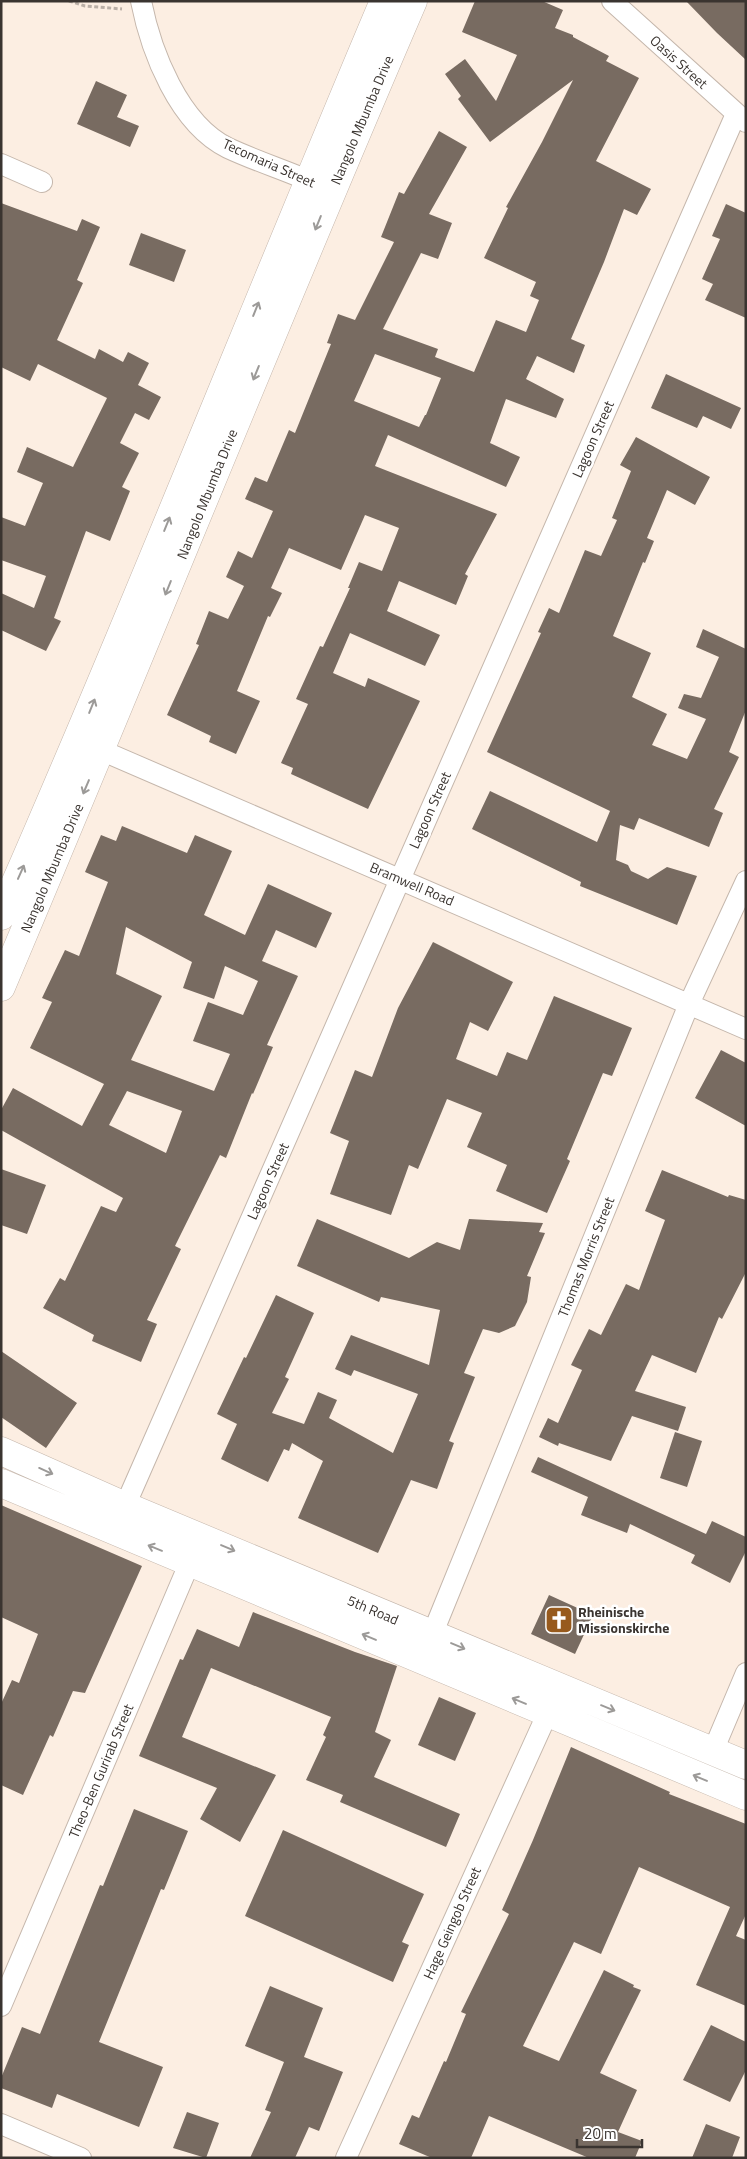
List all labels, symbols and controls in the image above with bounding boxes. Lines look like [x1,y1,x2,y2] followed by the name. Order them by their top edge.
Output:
[646,30,713,93] street label: Oasis Street
[325,52,398,188] street label: Nangolo Mbumba Drive
[220,133,319,192] street label: Tecomaria Street
[313,215,323,230] one-way arrow
[251,302,261,317] one-way arrow
[251,365,261,380] one-way arrow
[566,397,619,481] street label: Lagoon Street
[171,426,242,562] street label: Nangolo Mbumba Drive
[163,517,173,532] one-way arrow
[163,580,172,595] one-way arrow
[88,699,97,715] one-way arrow
[403,768,456,852] street label: Lagoon Street
[80,779,90,794] one-way arrow
[15,800,88,936] street label: Nangolo Mbumba Drive
[367,856,458,911] street label: Bramwell Road
[16,865,26,880] one-way arrow
[241,1139,294,1223] street label: Lagoon Street
[552,1193,619,1320] street label: Thomas Morris Street
[38,1466,53,1476] one-way arrow
[148,1542,163,1552] one-way arrow
[220,1543,235,1553] one-way arrow
[344,1589,402,1630] street label: 5th Road
[578,1601,669,1638] place label: Rheinische Missionskirche
[544,1605,574,1635] church icon: Rheinische Missionskirche
[362,1631,377,1640] one-way arrow
[450,1642,465,1651] one-way arrow
[512,1696,527,1706] one-way arrow
[63,1700,138,1841] street label: Theo-Ben Gurirab Street
[600,1704,615,1714] one-way arrow
[693,1773,708,1782] one-way arrow
[417,1863,486,1982] street label: Hage Geingob Street
[577,2116,642,2148] scale bar
[584,2122,617,2145] text: 20 m

